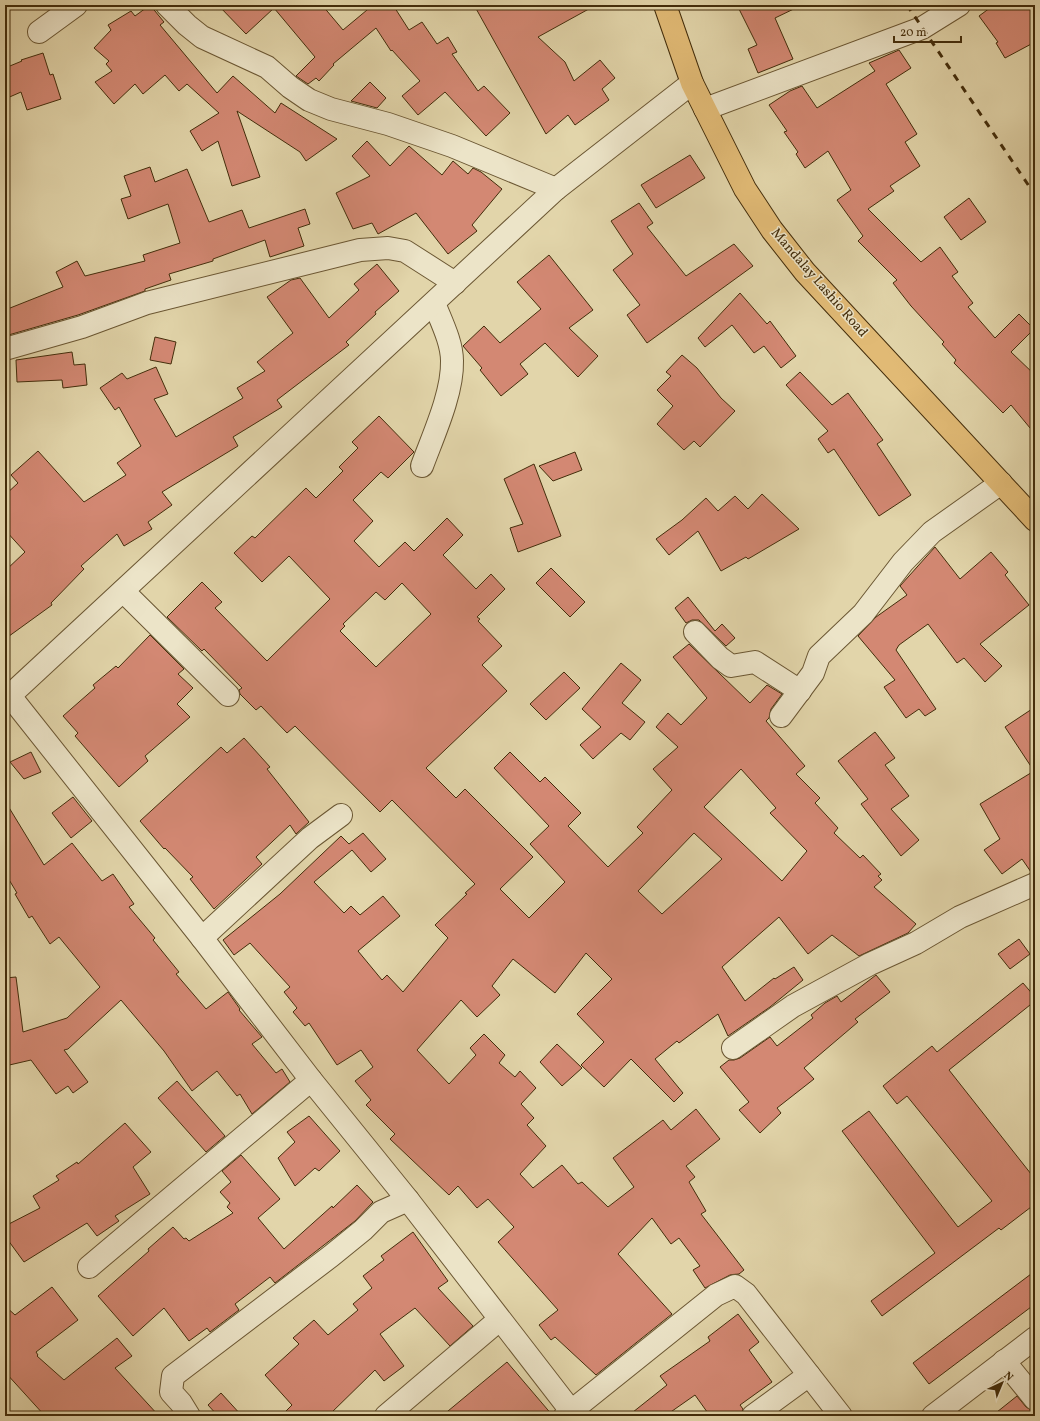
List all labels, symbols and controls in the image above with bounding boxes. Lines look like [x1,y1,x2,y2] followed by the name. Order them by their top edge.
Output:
[894,18,961,44] scale bar
[900,25,927,41] text: 20 m
[766,224,872,342] street label: Mandalay Lashio Road
[982,1363,1022,1403] north arrow
[1000,1369,1016,1385] text: N

